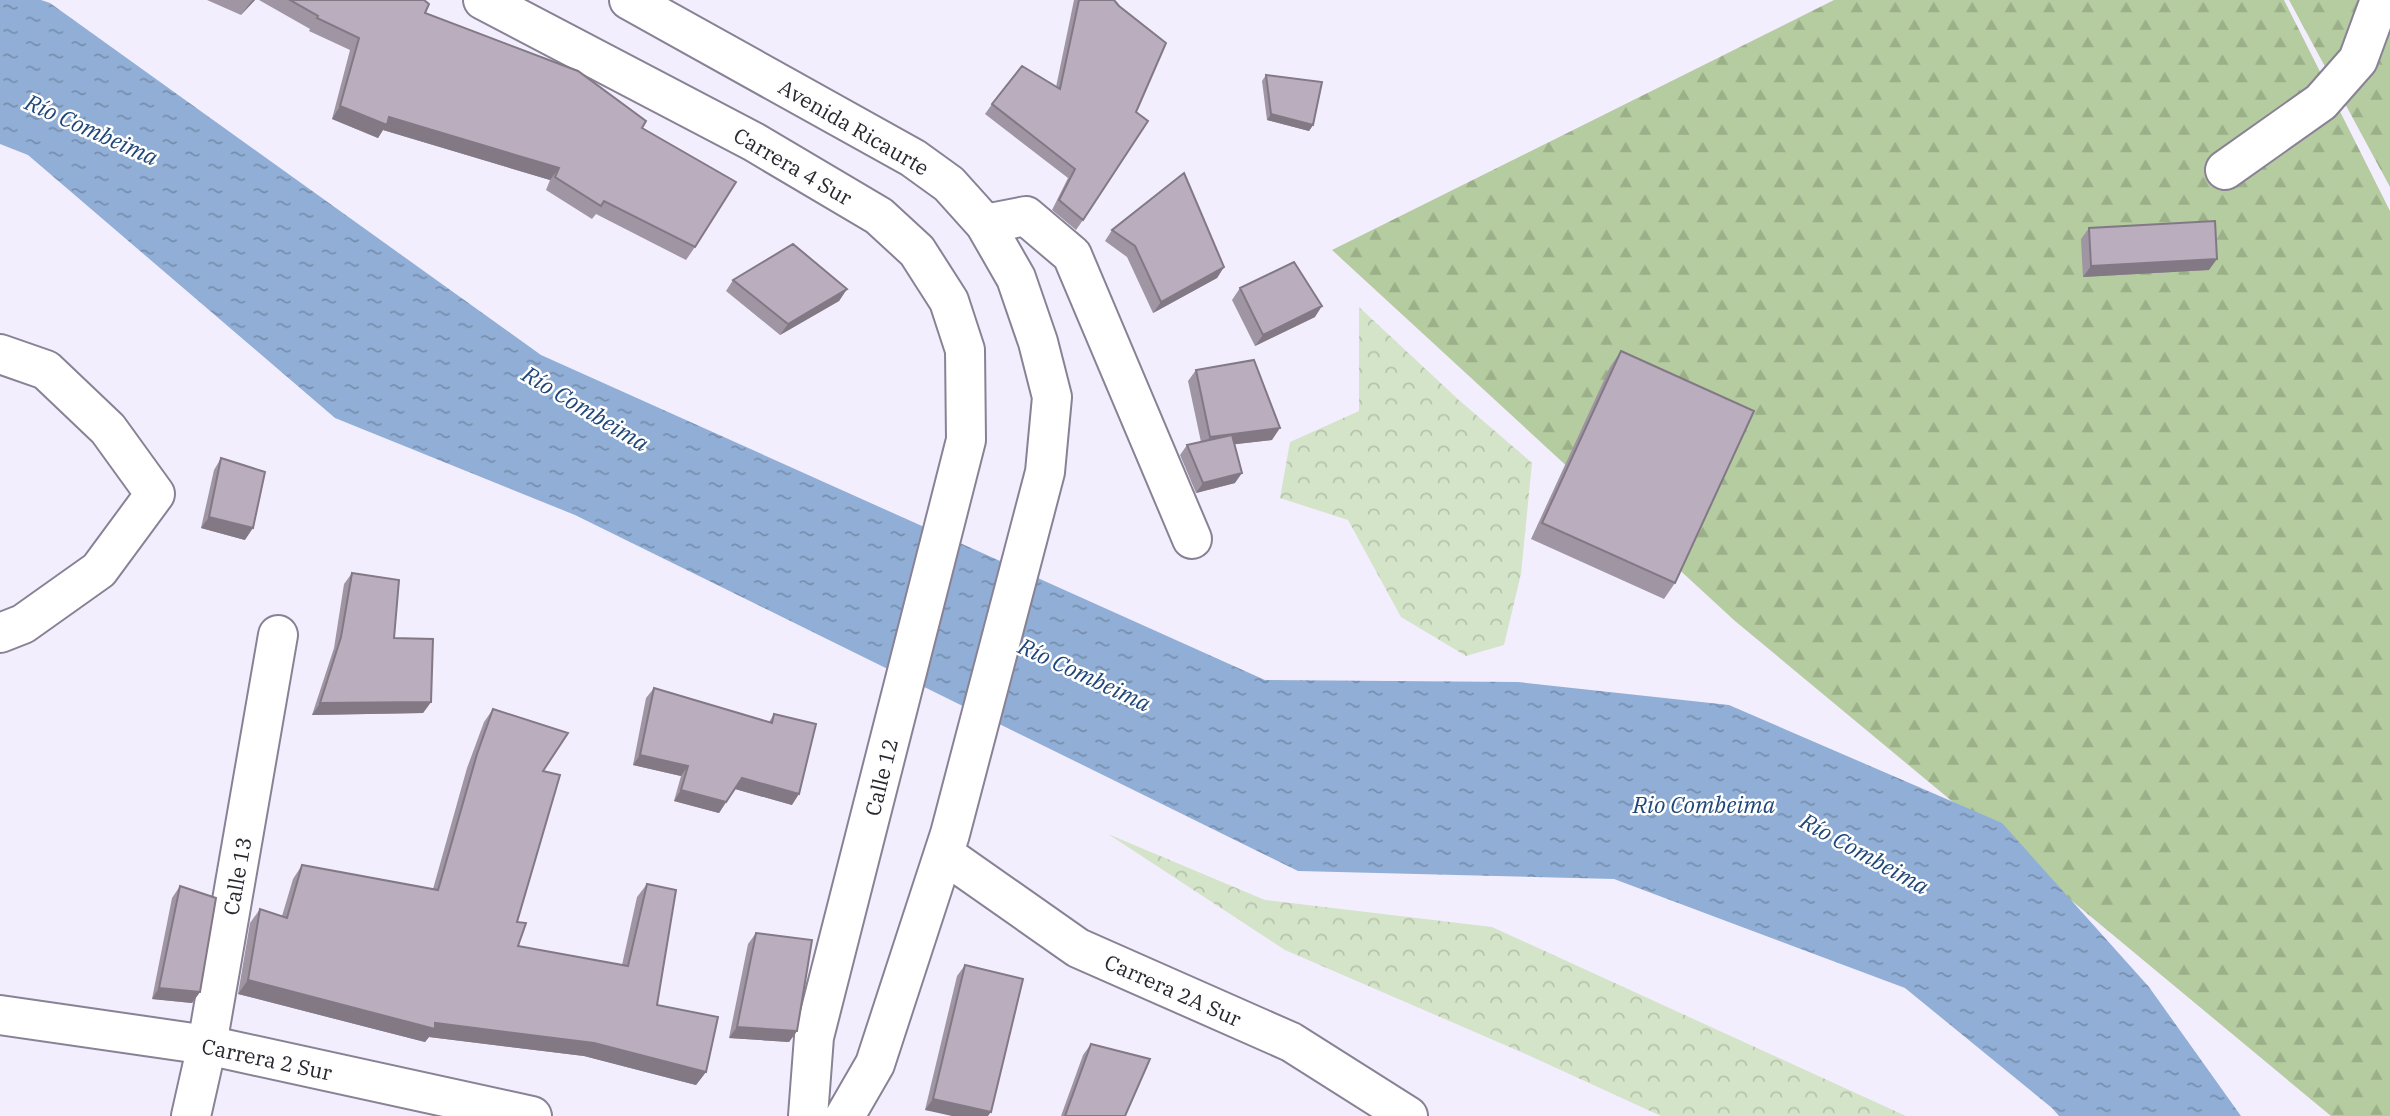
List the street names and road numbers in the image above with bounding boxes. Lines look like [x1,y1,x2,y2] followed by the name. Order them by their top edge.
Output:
[774,73,934,181] street label: Avenida Ricaurte
[729,121,858,212] street label: Carrera 4 Sur
[858,735,904,819] street label: Calle 12
[216,835,258,917] street label: Calle 13
[1100,947,1246,1033] street label: Carrera 2A Sur
[199,1032,335,1087] street label: Carrera 2 Sur

